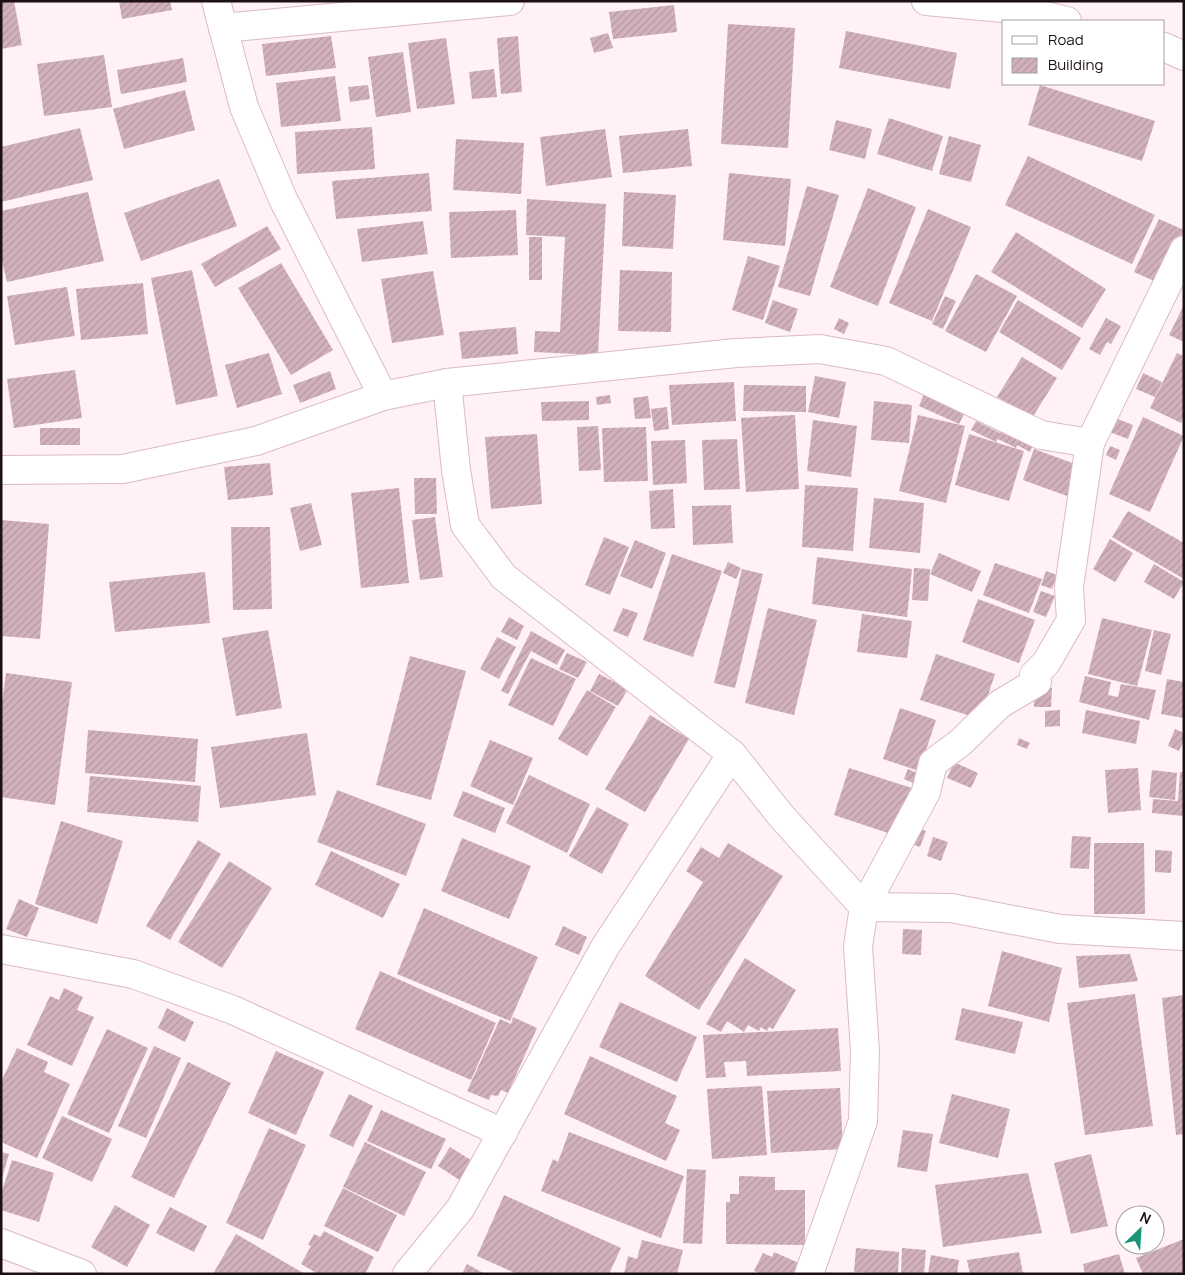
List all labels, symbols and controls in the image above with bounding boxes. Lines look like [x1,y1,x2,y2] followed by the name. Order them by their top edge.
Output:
[1002,20,1165,85] legend
[1048,29,1084,50] text: Road
[1048,54,1103,75] text: Building
[1115,1205,1165,1255] north arrow
[1137,1207,1154,1229] text: N

